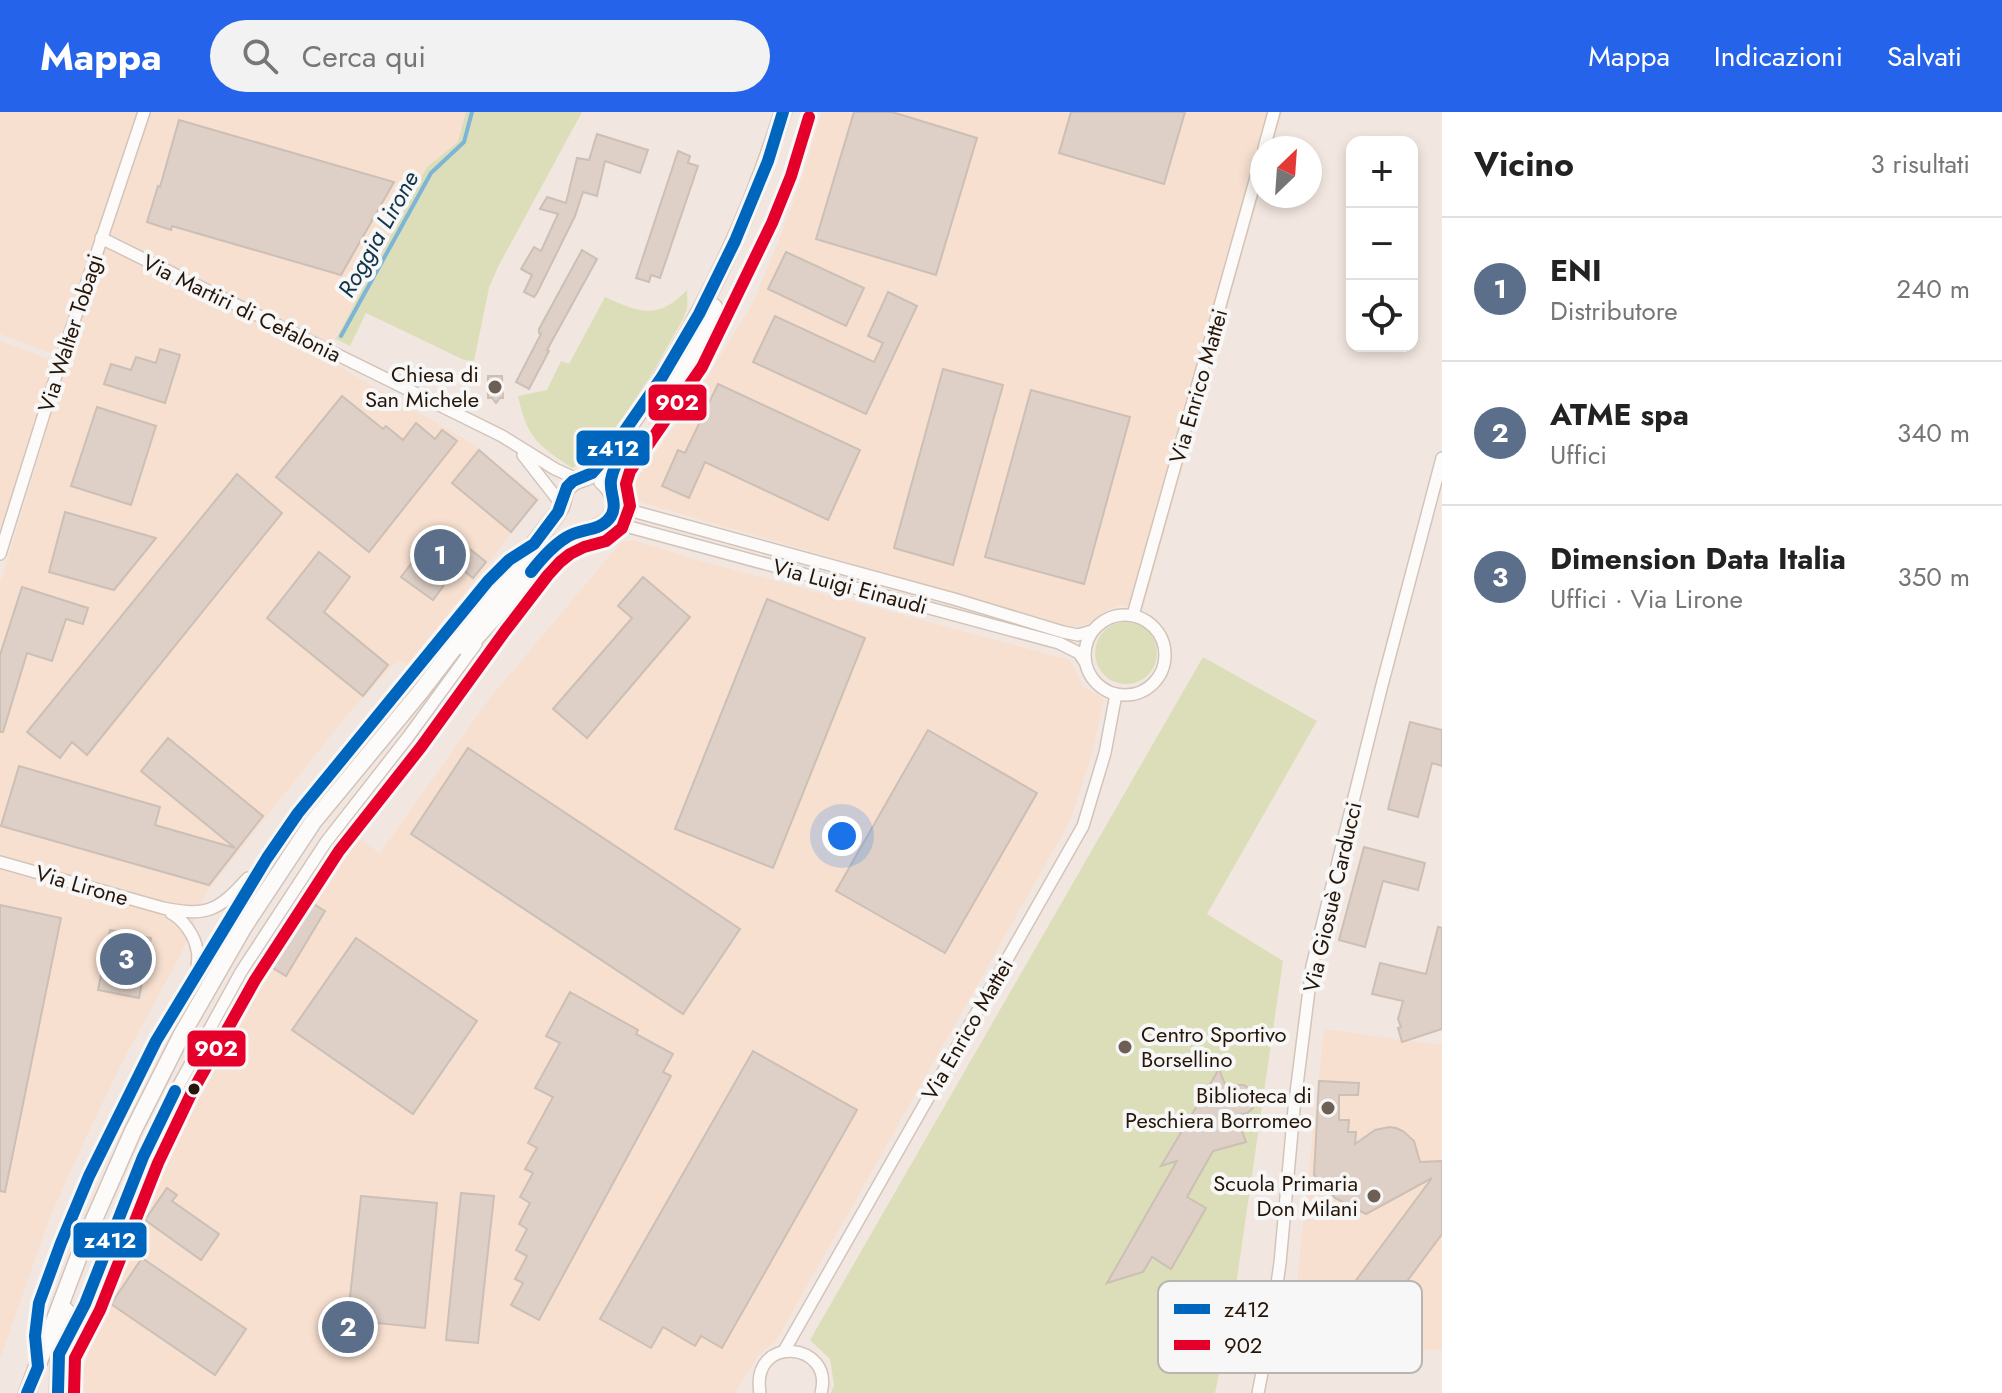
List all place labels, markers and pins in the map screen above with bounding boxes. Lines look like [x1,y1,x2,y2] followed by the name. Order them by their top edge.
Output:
[365,358,479,415] place label: Chiesa di San Michele
[486,378,504,396] marker: Chiesa di San Michele
[414,525,466,585] pin: 1
[100,929,152,989] pin: 3
[1141,1018,1287,1075] place label: Centro Sportivo Borsellino
[1116,1038,1134,1056] marker: Centro Sportivo Borsellino
[1125,1079,1312,1136] place label: Biblioteca di Peschiera Borromeo
[186,1081,202,1097] unlabelled marker
[1319,1099,1337,1117] marker: Biblioteca di Peschiera Borromeo
[1213,1167,1358,1224] place label: Scuola Primaria Don Milani
[1365,1187,1383,1205] marker: Scuola Primaria Don Milani
[322,1297,374,1357] pin: 2

